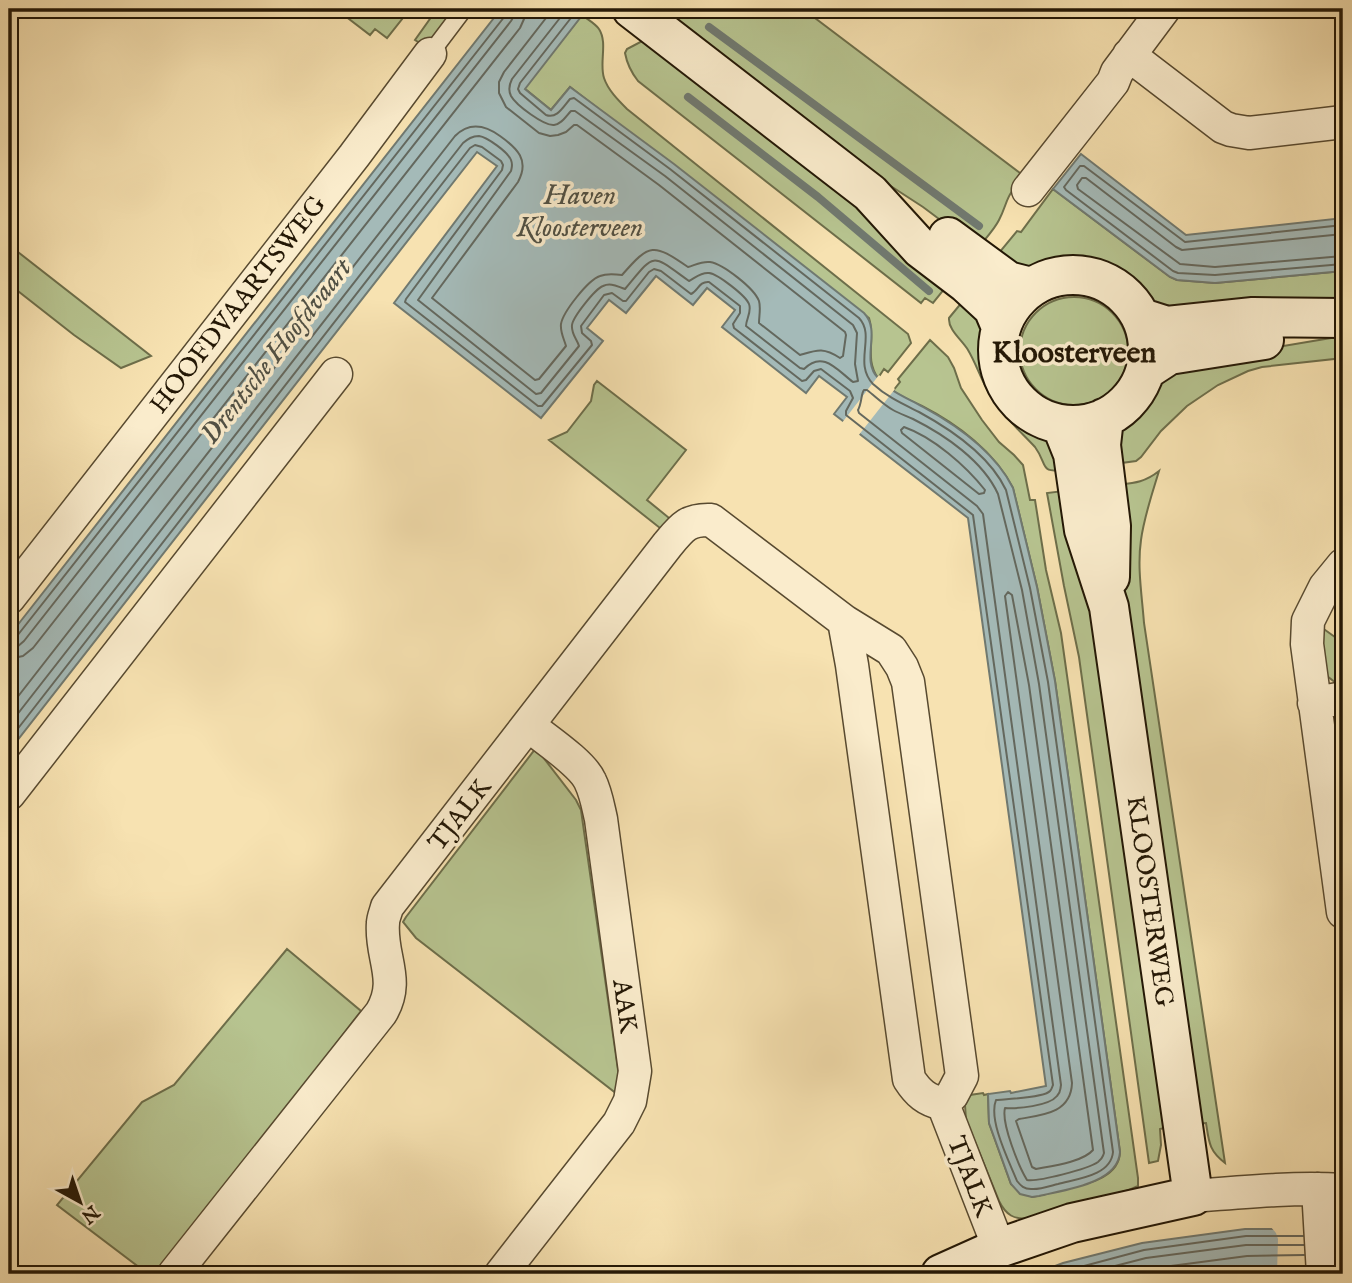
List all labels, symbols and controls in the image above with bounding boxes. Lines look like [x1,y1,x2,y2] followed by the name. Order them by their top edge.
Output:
[516,179,643,246] water label: Haven Kloosterveen
[143,189,334,421] street label: HOOFDVAARTSWEG
[194,251,361,451] water label: Drentsche Hoofdvaart
[992,335,1156,373] district label: Kloosterveen
[421,771,500,858] street label: TJALK
[1118,794,1181,1009] street label: KLOOSTERWEG
[604,976,645,1036] street label: AAK
[939,1132,1000,1223] street label: TJALK
[46,1168,116,1238] north arrow
[75,1198,104,1228] text: N

